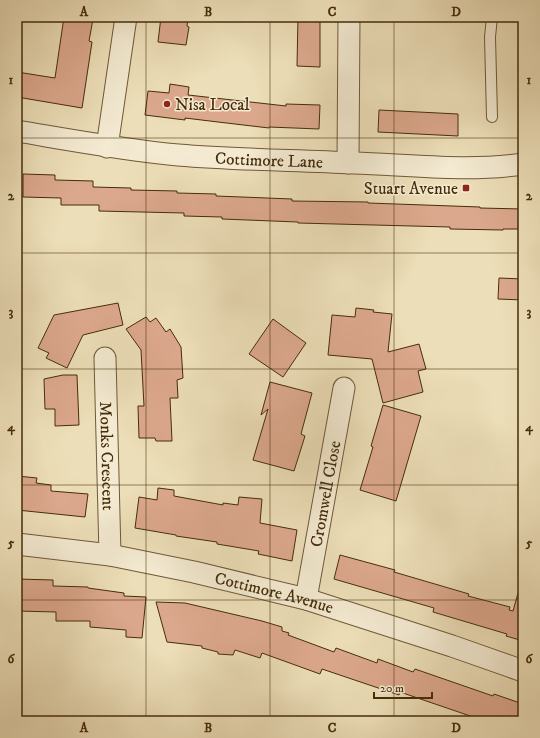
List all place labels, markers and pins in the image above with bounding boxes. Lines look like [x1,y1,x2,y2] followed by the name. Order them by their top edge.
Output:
[175,94,250,116] place label: Nisa Local
[162,99,172,109] marker: Nisa Local
[364,178,458,200] place label: Stuart Avenue
[461,183,471,193] marker: Stuart Avenue

